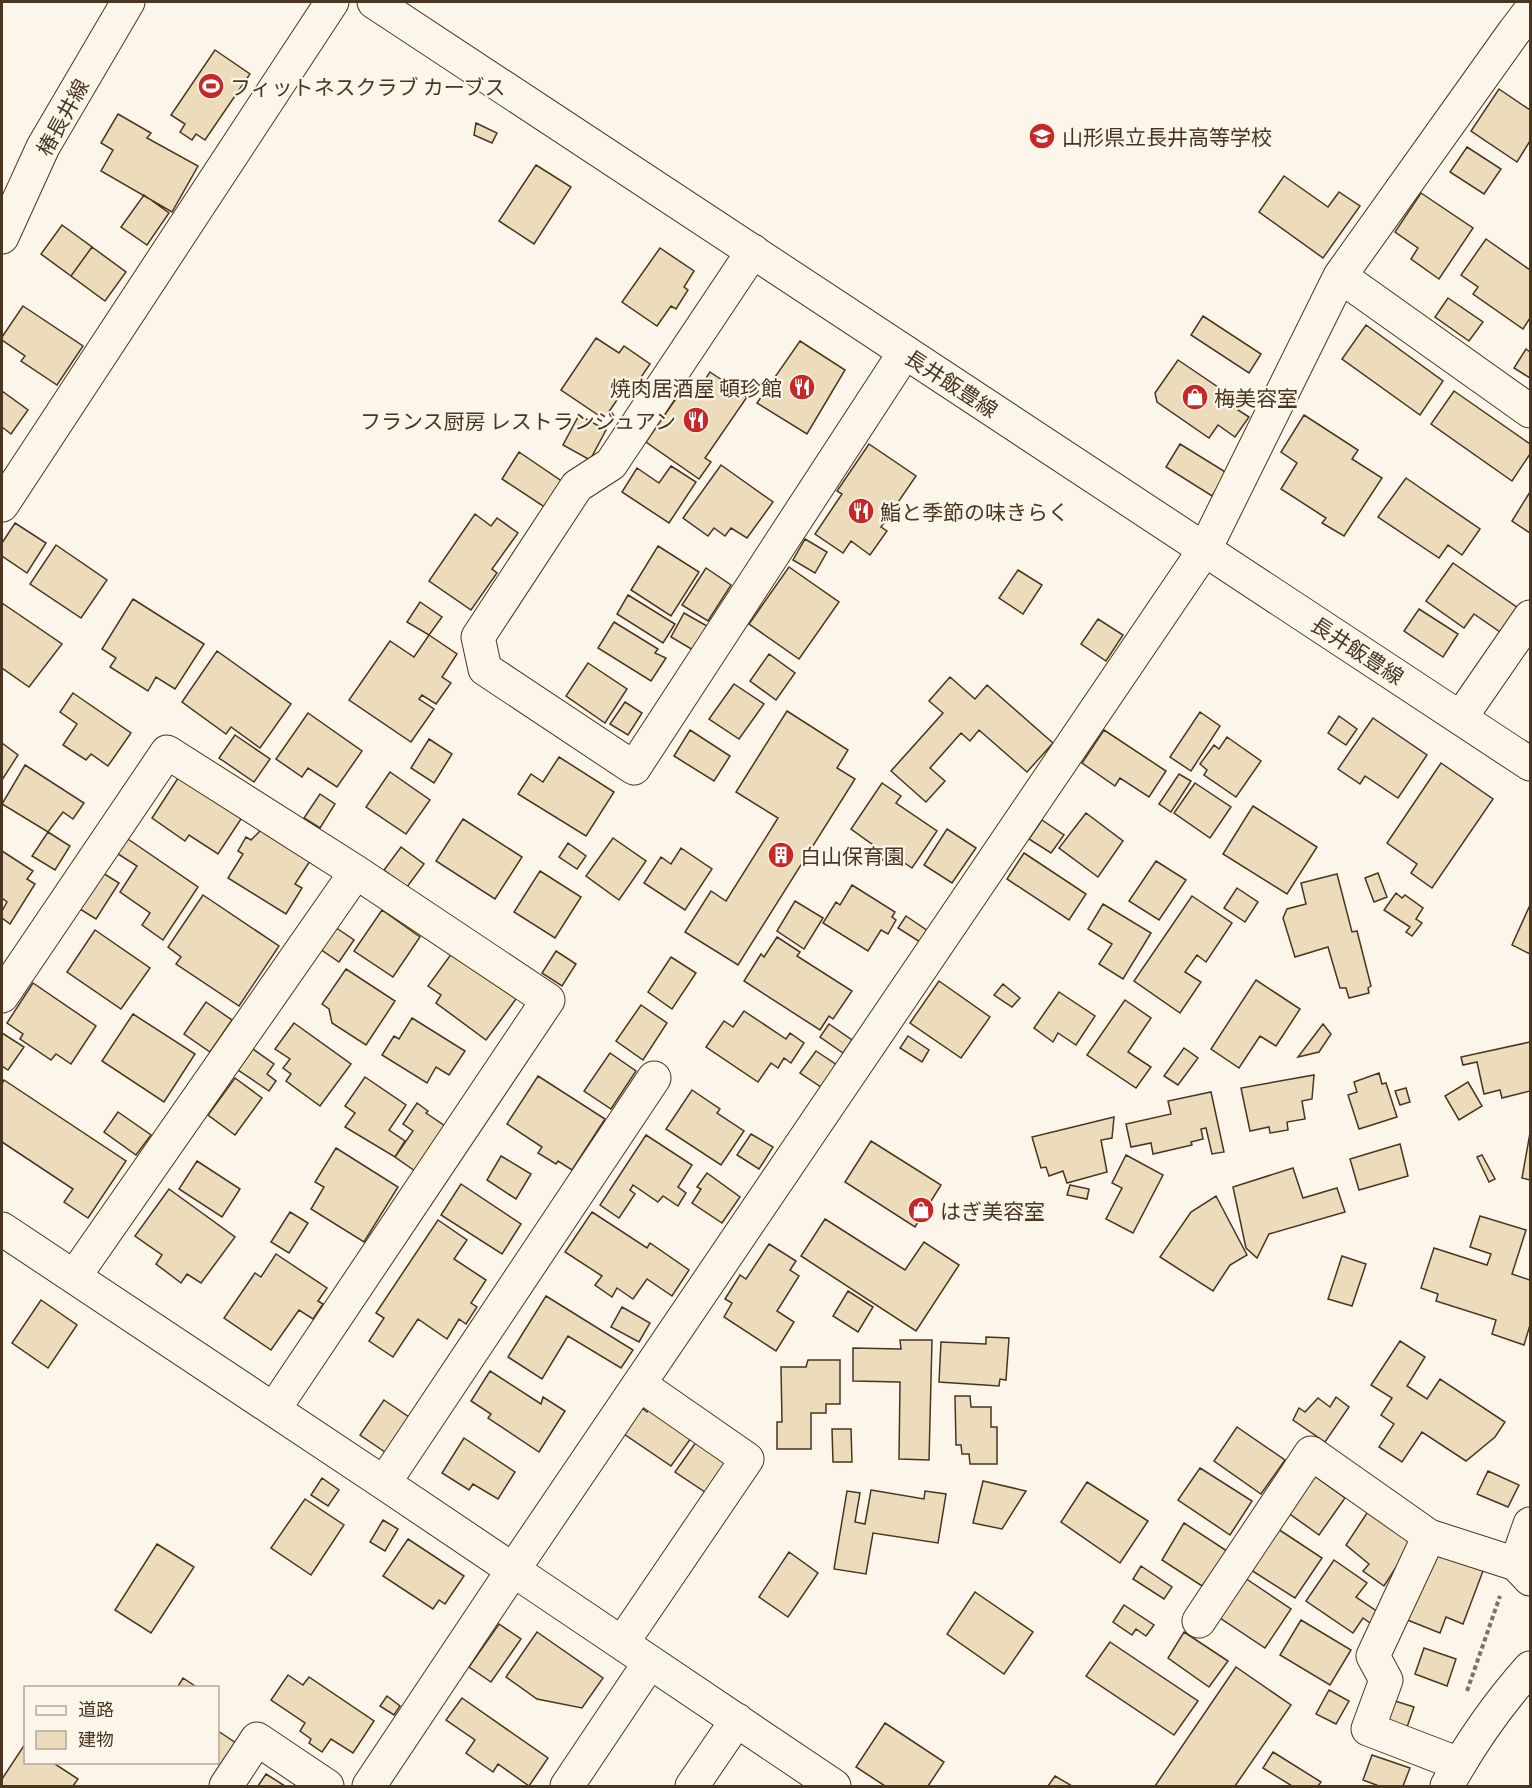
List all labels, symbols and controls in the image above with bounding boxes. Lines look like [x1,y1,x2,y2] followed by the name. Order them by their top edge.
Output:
[196,71,226,101] sports icon: フィットネスクラブ カーブス
[31,74,93,160] street label: 椿長井線
[230,74,506,99] place label: フィットネスクラブ カーブス
[1027,121,1057,151] school or university icon: 山形県立長井高等学校
[1062,124,1272,149] place label: 山形県立長井高等学校
[901,344,1003,422] street label: 長井飯豊線
[787,372,817,402] restaurant icon: 焼肉居酒屋 頓珍館
[610,375,782,400] place label: 焼肉居酒屋 頓珍館
[1180,382,1210,412] shop icon: 梅美容室
[1214,385,1298,410] place label: 梅美容室
[681,405,711,435] restaurant icon: フランス厨房 レストランジュアン
[360,408,676,433] place label: フランス厨房 レストランジュアン
[846,496,876,526] restaurant icon: 鮨と季節の味きらく
[880,499,1069,524] place label: 鮨と季節の味きらく
[1307,611,1409,689] street label: 長井飯豊線
[766,840,796,870] building icon: 白山保育園
[800,843,905,868] place label: 白山保育園
[906,1195,936,1225] shop icon: はぎ美容室
[940,1198,1045,1223] place label: はぎ美容室
[24,1686,219,1764] legend
[78,1698,114,1720] text: 道路
[78,1728,114,1750] text: 建物

